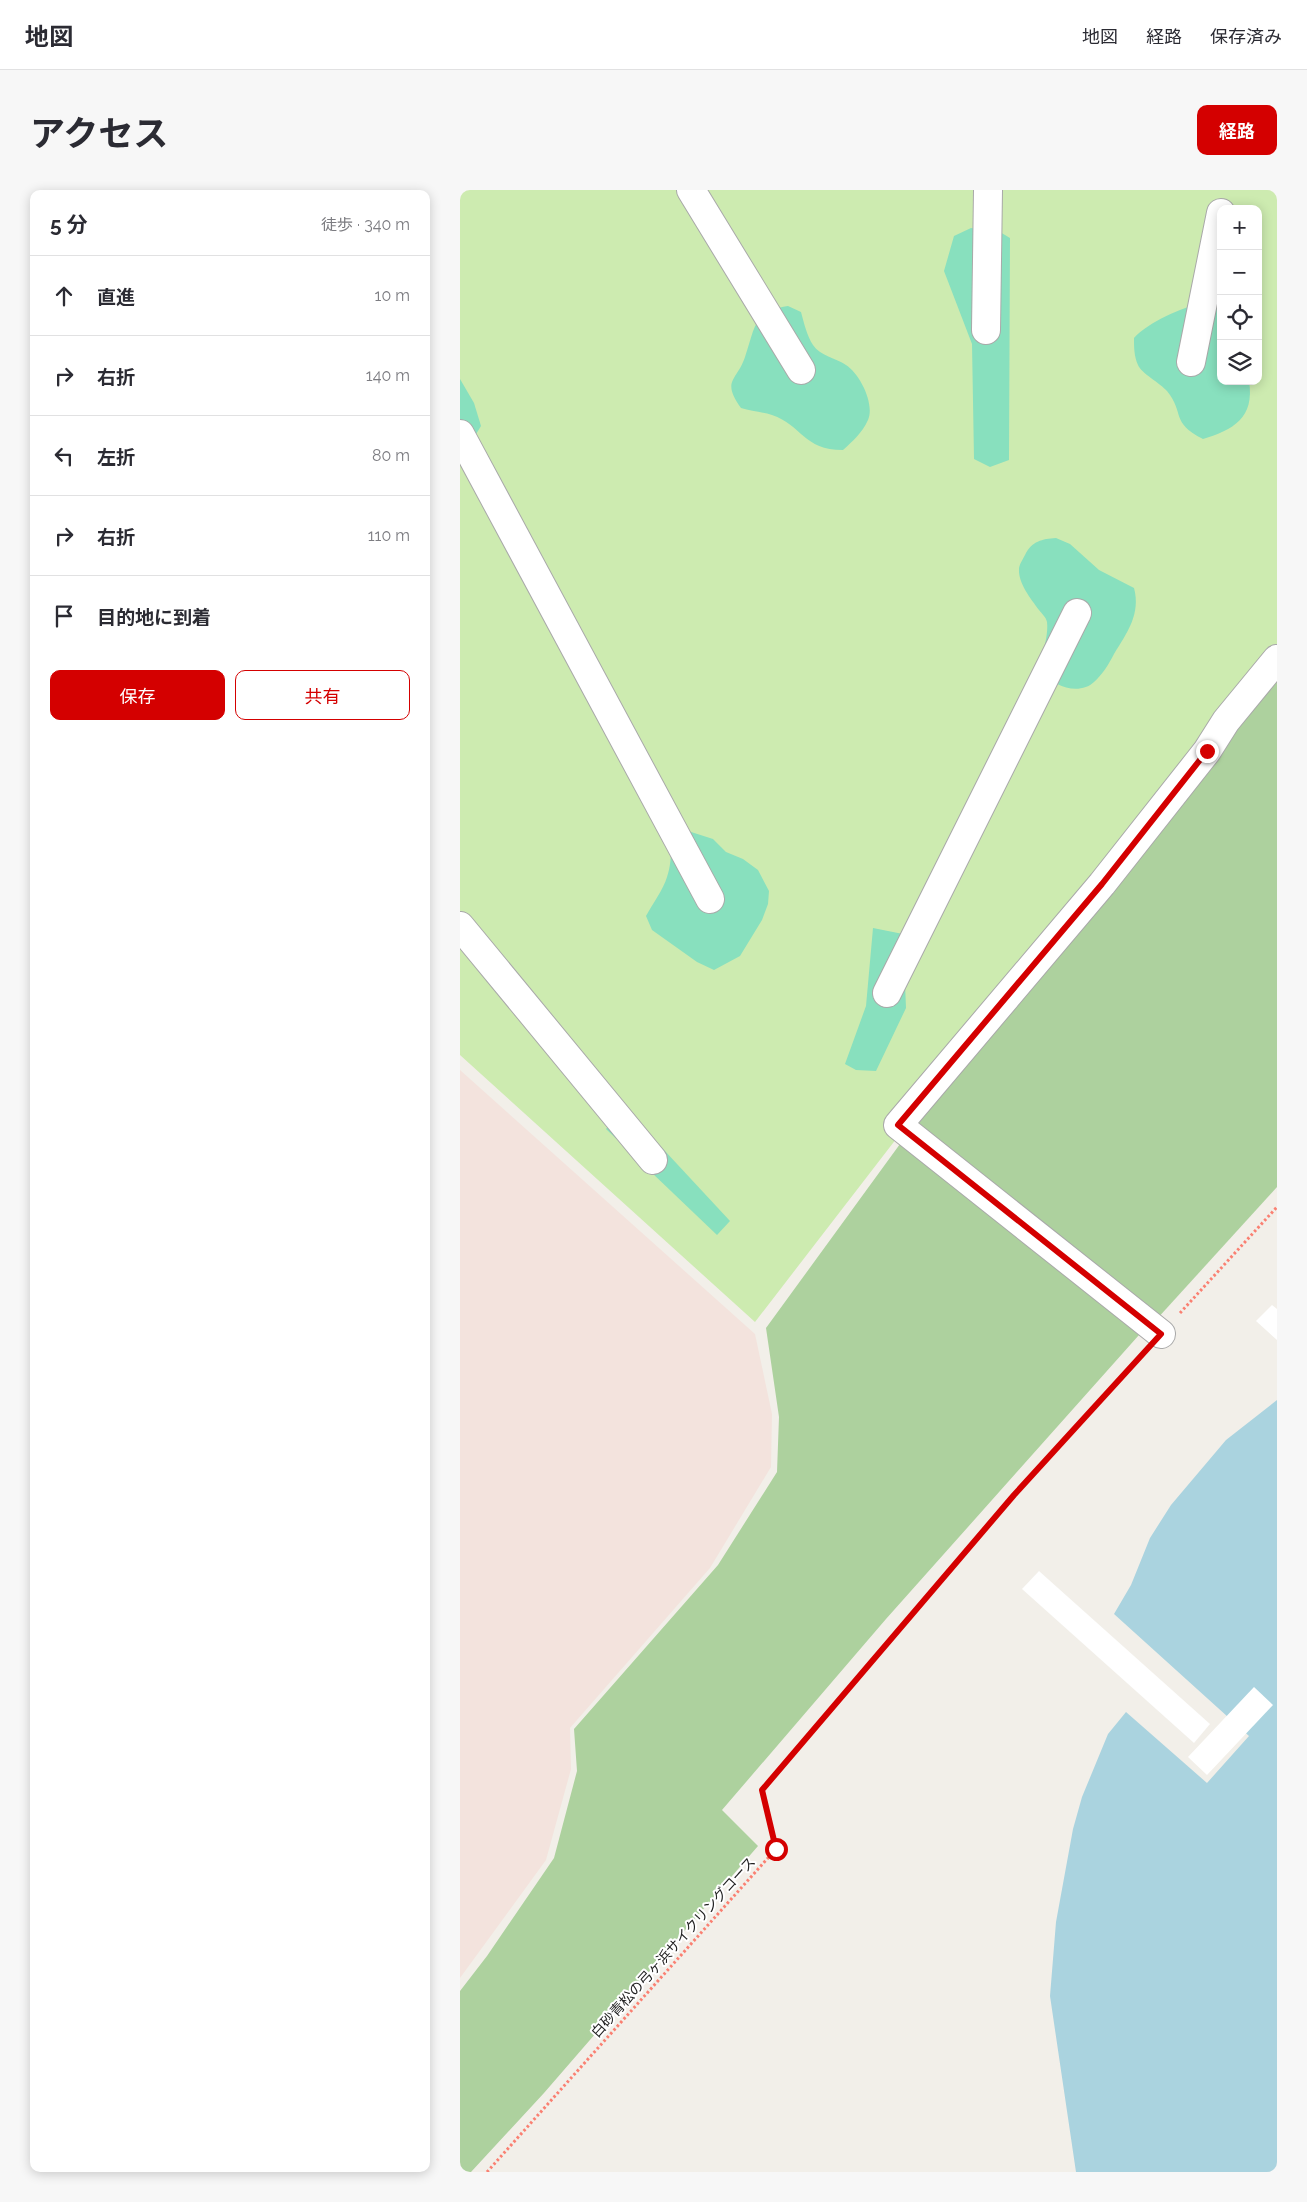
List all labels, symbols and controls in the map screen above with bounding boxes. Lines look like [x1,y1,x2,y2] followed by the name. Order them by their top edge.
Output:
[25,22,73,51] text: 地図
[1082,26,1118,47] text: 地図
[1146,26,1182,47] text: 経路
[1210,26,1282,47] text: 保存済み
[1197,105,1277,155] button: 経路
[30,113,168,154] text: アクセス
[1217,205,1262,385] map controls
[1217,205,1262,250] button: +
[50,212,88,237] text: 5 分
[321,215,410,234] text: 徒歩 · 340 m
[1217,250,1262,295] button: −
[50,282,78,310] icon: ahead
[97,286,135,308] text: 直進
[375,286,410,305] text: 10 m
[1217,295,1262,340] button: locate
[1217,340,1262,385] button: layers
[50,362,78,390] icon: right
[97,366,135,388] text: 右折
[366,366,410,385] text: 140 m
[50,442,78,470] icon: left
[97,446,135,468] text: 左折
[372,446,410,465] text: 80 m
[50,522,78,550] icon: right
[97,526,135,548] text: 右折
[368,526,410,545] text: 110 m
[50,602,78,630] icon: arrive
[97,606,211,628] text: 目的地に到着
[50,670,225,720] button: 保存
[235,670,410,720] button: 共有
[1196,740,1219,763] route end
[765,1838,788,1861] route start
[588,1854,758,2040] street label: 白砂青松の弓ヶ浜サイクリングコース

